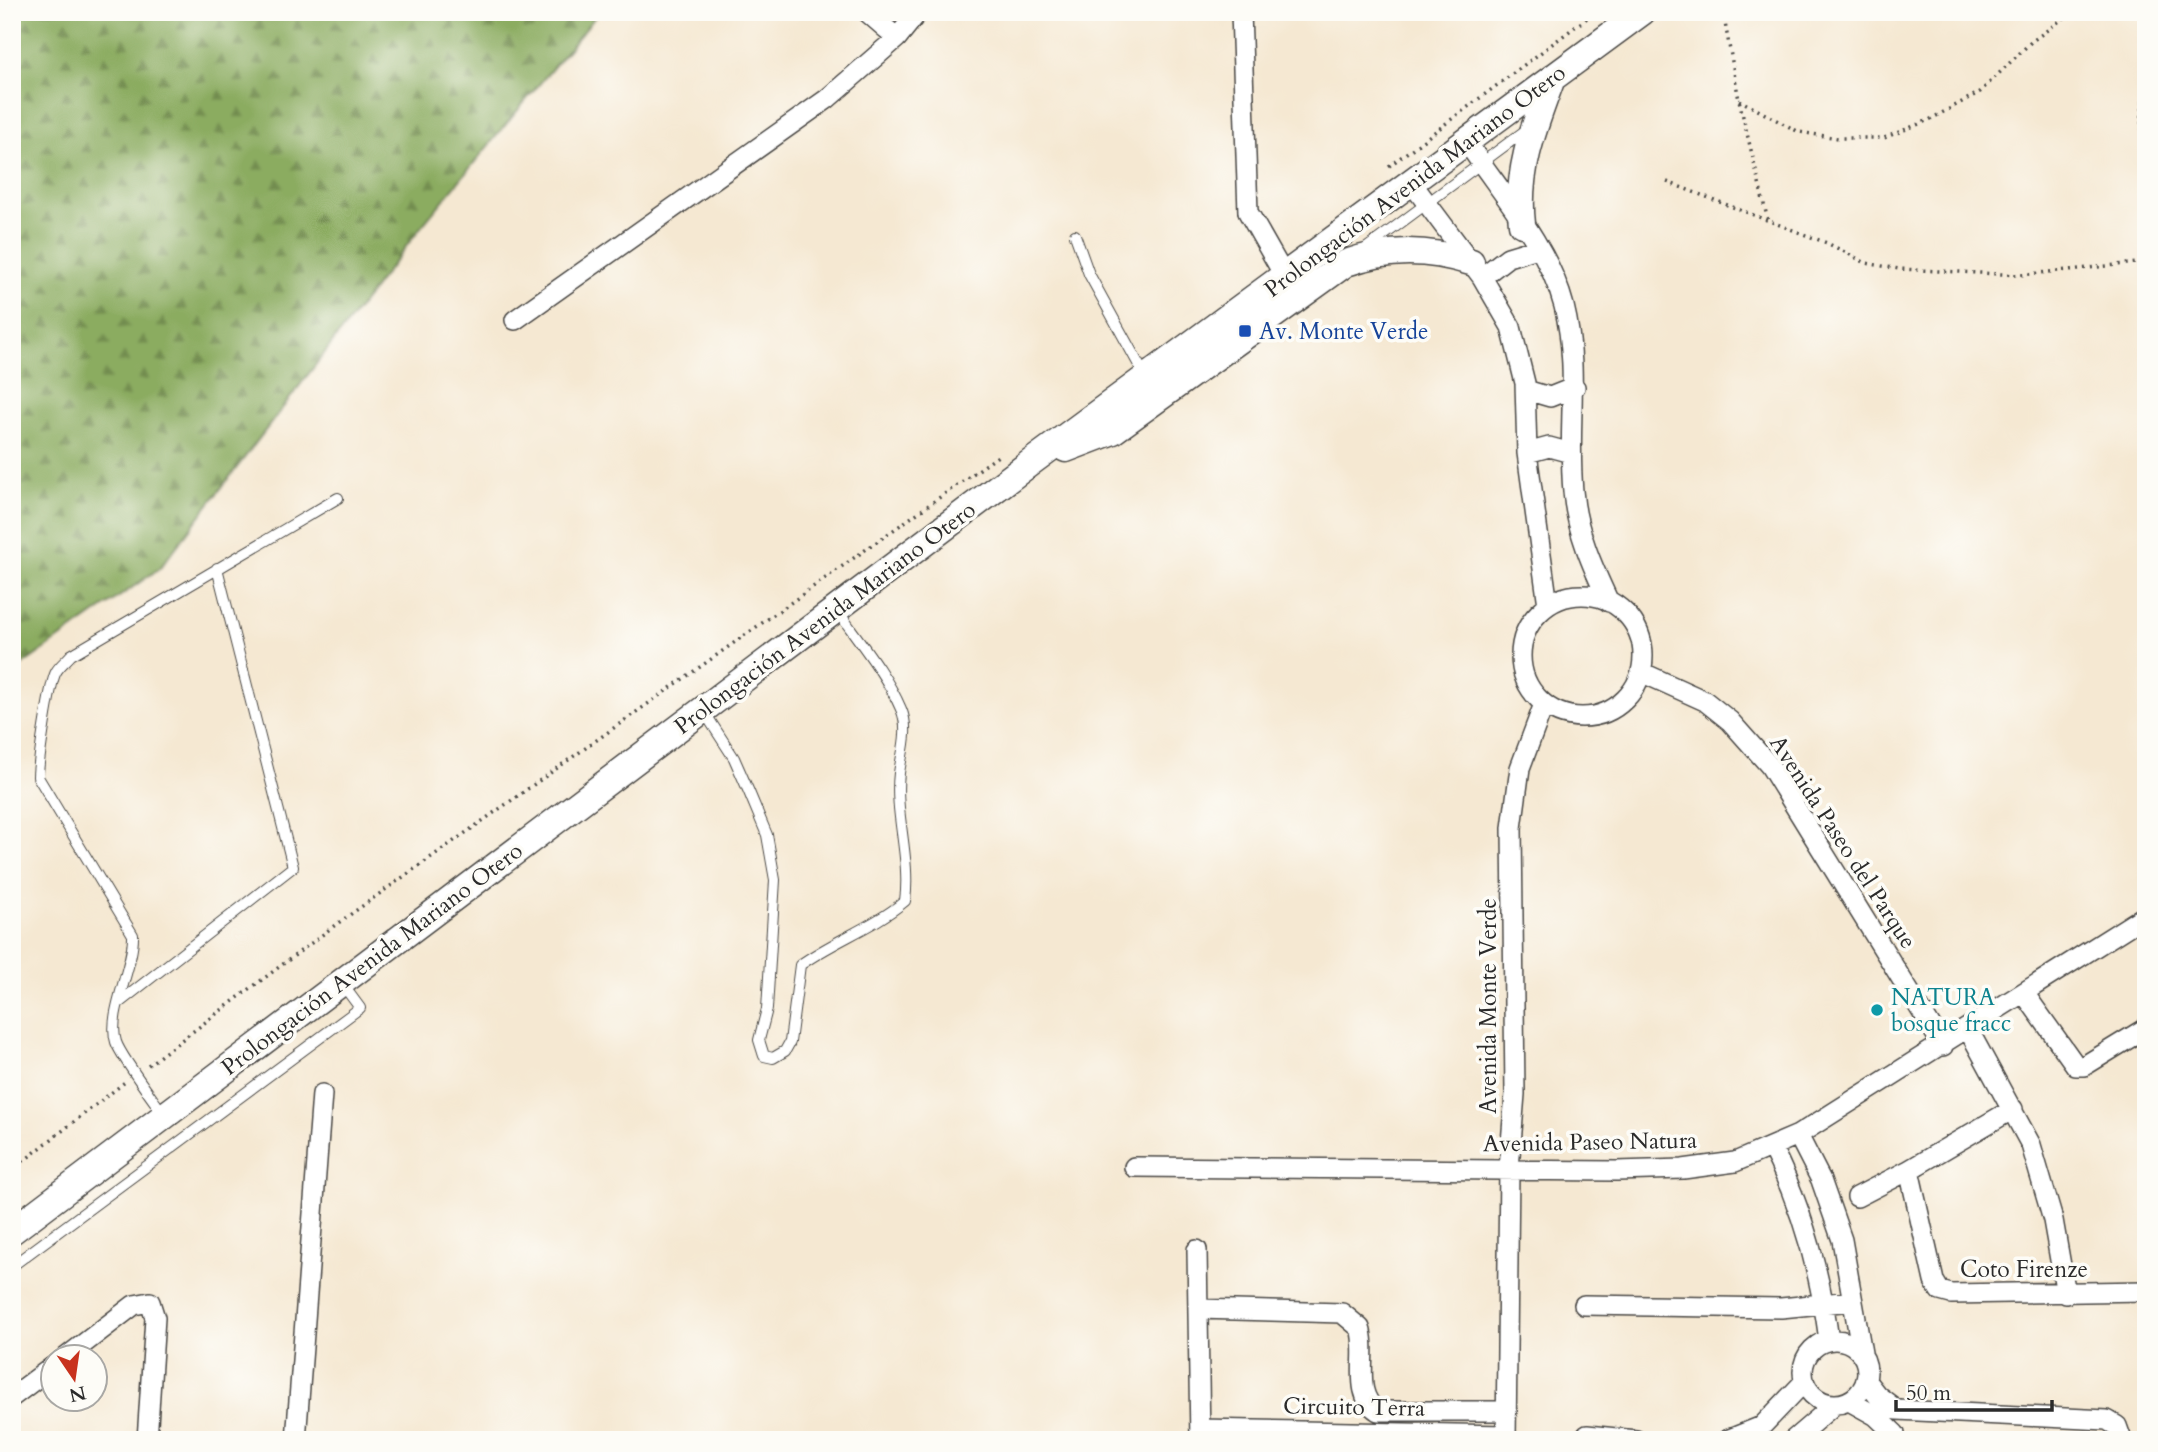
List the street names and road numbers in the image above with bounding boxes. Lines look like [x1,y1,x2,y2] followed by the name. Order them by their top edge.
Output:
[1258,57,1572,305] street label: Prolongación Avenida Mariano Otero
[668,494,982,742] street label: Prolongación Avenida Mariano Otero
[1762,729,1924,955] street label: Avenida Paseo del Parque
[215,835,529,1083] street label: Prolongación Avenida Mariano Otero
[1473,898,1504,1114] street label: Avenida Monte Verde
[1483,1125,1698,1159] street label: Avenida Paseo Natura
[1960,1254,2088,1285] street label: Coto Firenze
[1283,1390,1425,1424] street label: Circuito Terra

